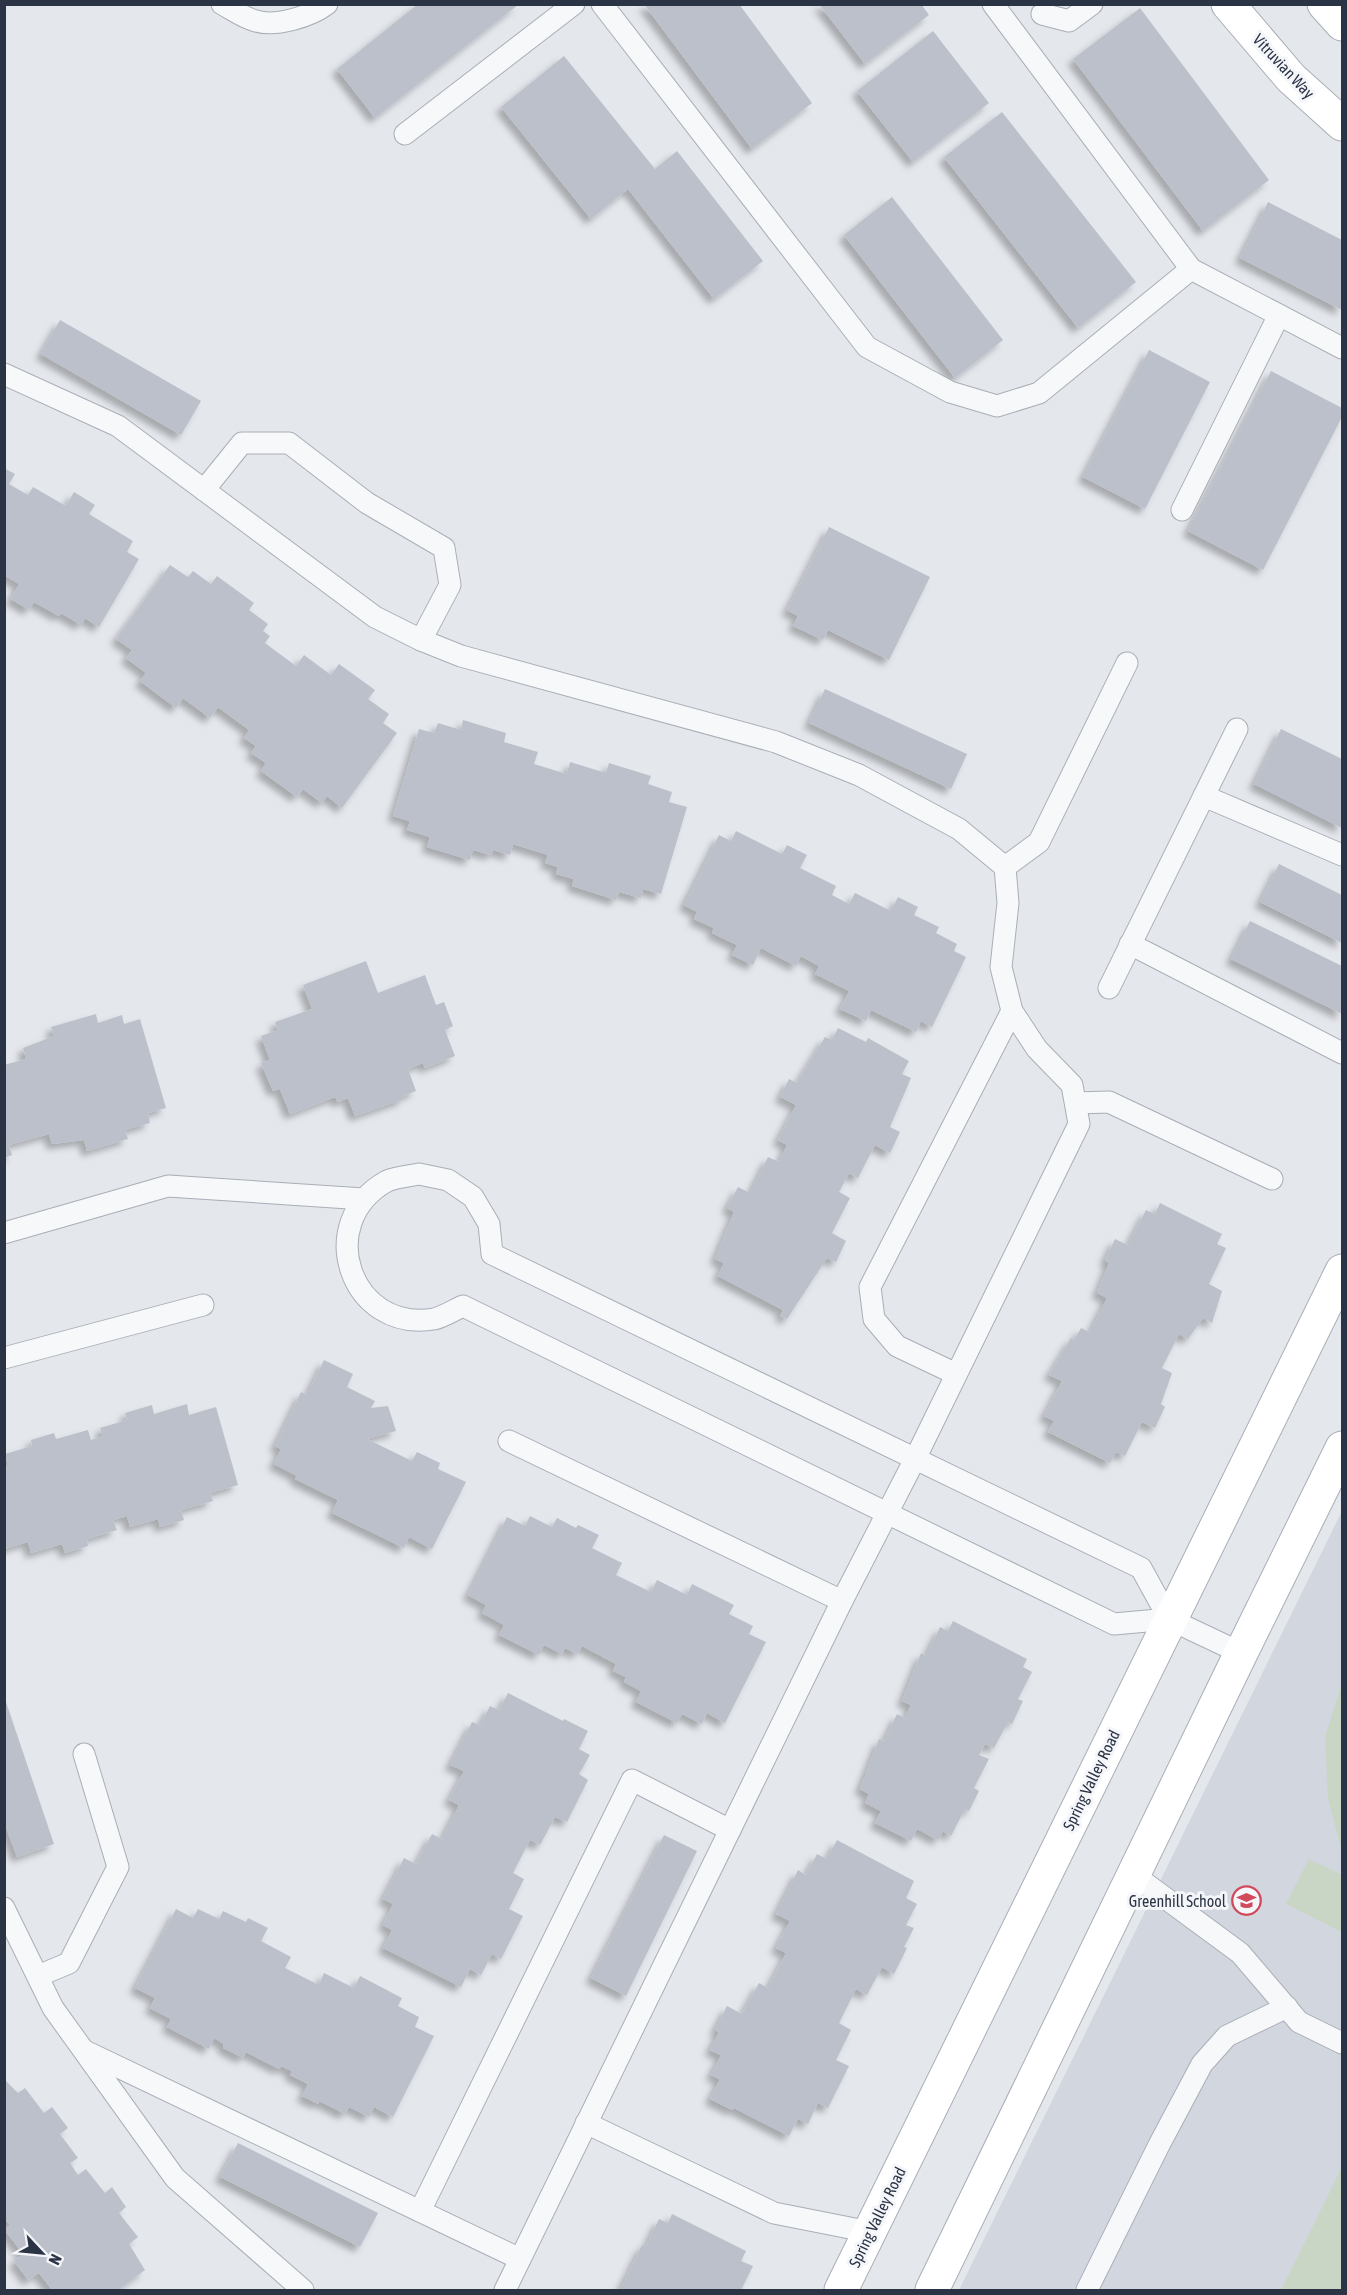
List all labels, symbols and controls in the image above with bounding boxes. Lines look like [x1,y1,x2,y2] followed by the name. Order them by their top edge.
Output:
[1249,30,1319,103] street label: Vitruvian Way
[1059,1727,1124,1833] street label: Spring Valley Road
[1231,1885,1263,1917] school or university icon: Greenhill School
[1129,1892,1227,1910] place label: Greenhill School
[845,2164,910,2270] street label: Spring Valley Road
[12,2223,72,2283] north arrow
[45,2251,66,2268] text: N

